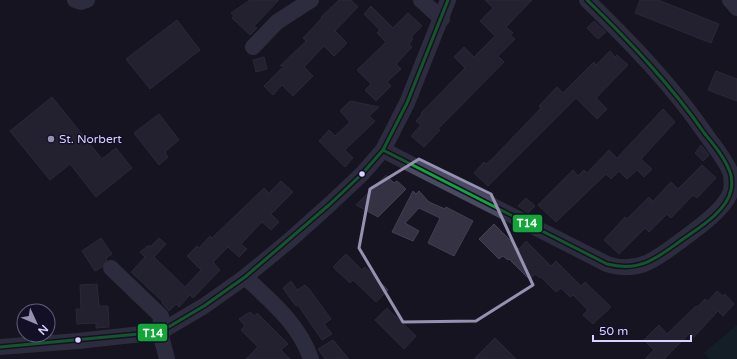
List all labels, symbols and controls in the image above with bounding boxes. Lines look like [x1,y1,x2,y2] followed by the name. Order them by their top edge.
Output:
[59,132,122,146] place label: St. Norbert
[46,134,56,144] marker: St. Norbert
[357,169,367,179] unlabelled marker
[512,214,543,233] line badge: T14
[516,217,537,230] text: T14
[16,303,56,343] north arrow
[593,317,691,343] scale bar
[35,322,51,337] text: N
[137,323,168,342] line badge: T14
[599,324,628,338] text: 50 m
[142,327,163,340] text: T14
[73,335,83,345] unlabelled marker

